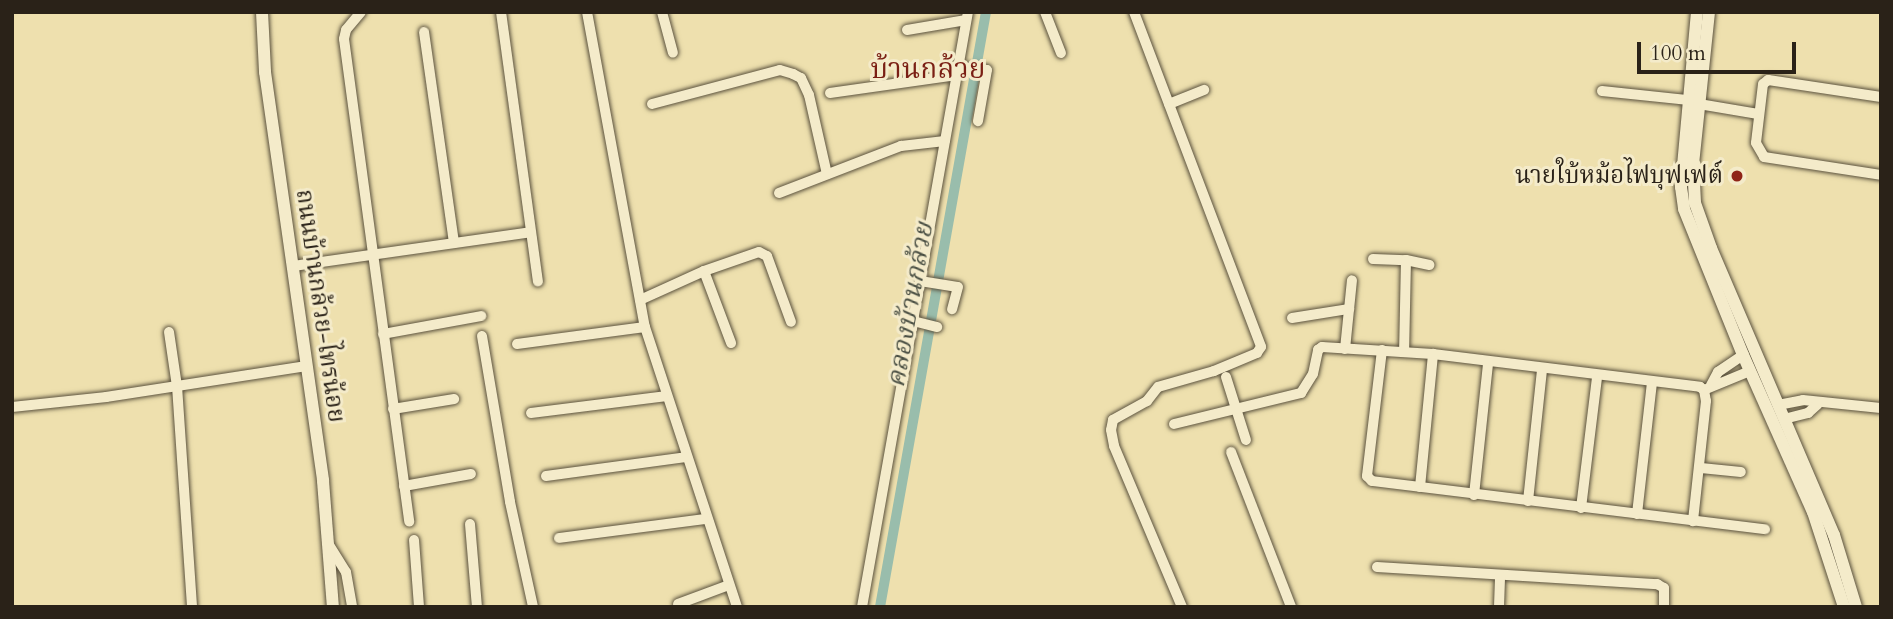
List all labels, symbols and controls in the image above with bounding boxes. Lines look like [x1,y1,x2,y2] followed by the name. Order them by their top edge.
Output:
[1641,28,1800,72] scale bar
[1650,39,1706,68] text: 100 m
[871,52,985,86] district label: บ้านกล้วย
[1515,162,1723,190] place label: นายใบ้หม้อไฟบุฟเฟต์
[1729,168,1745,184] marker: นายใบ้หม้อไฟบุฟเฟต์
[289,187,351,425] street label: ถนนบ้านกล้วย-ไทรน้อย
[880,220,940,390] water label: คลองบ้านกล้วย

